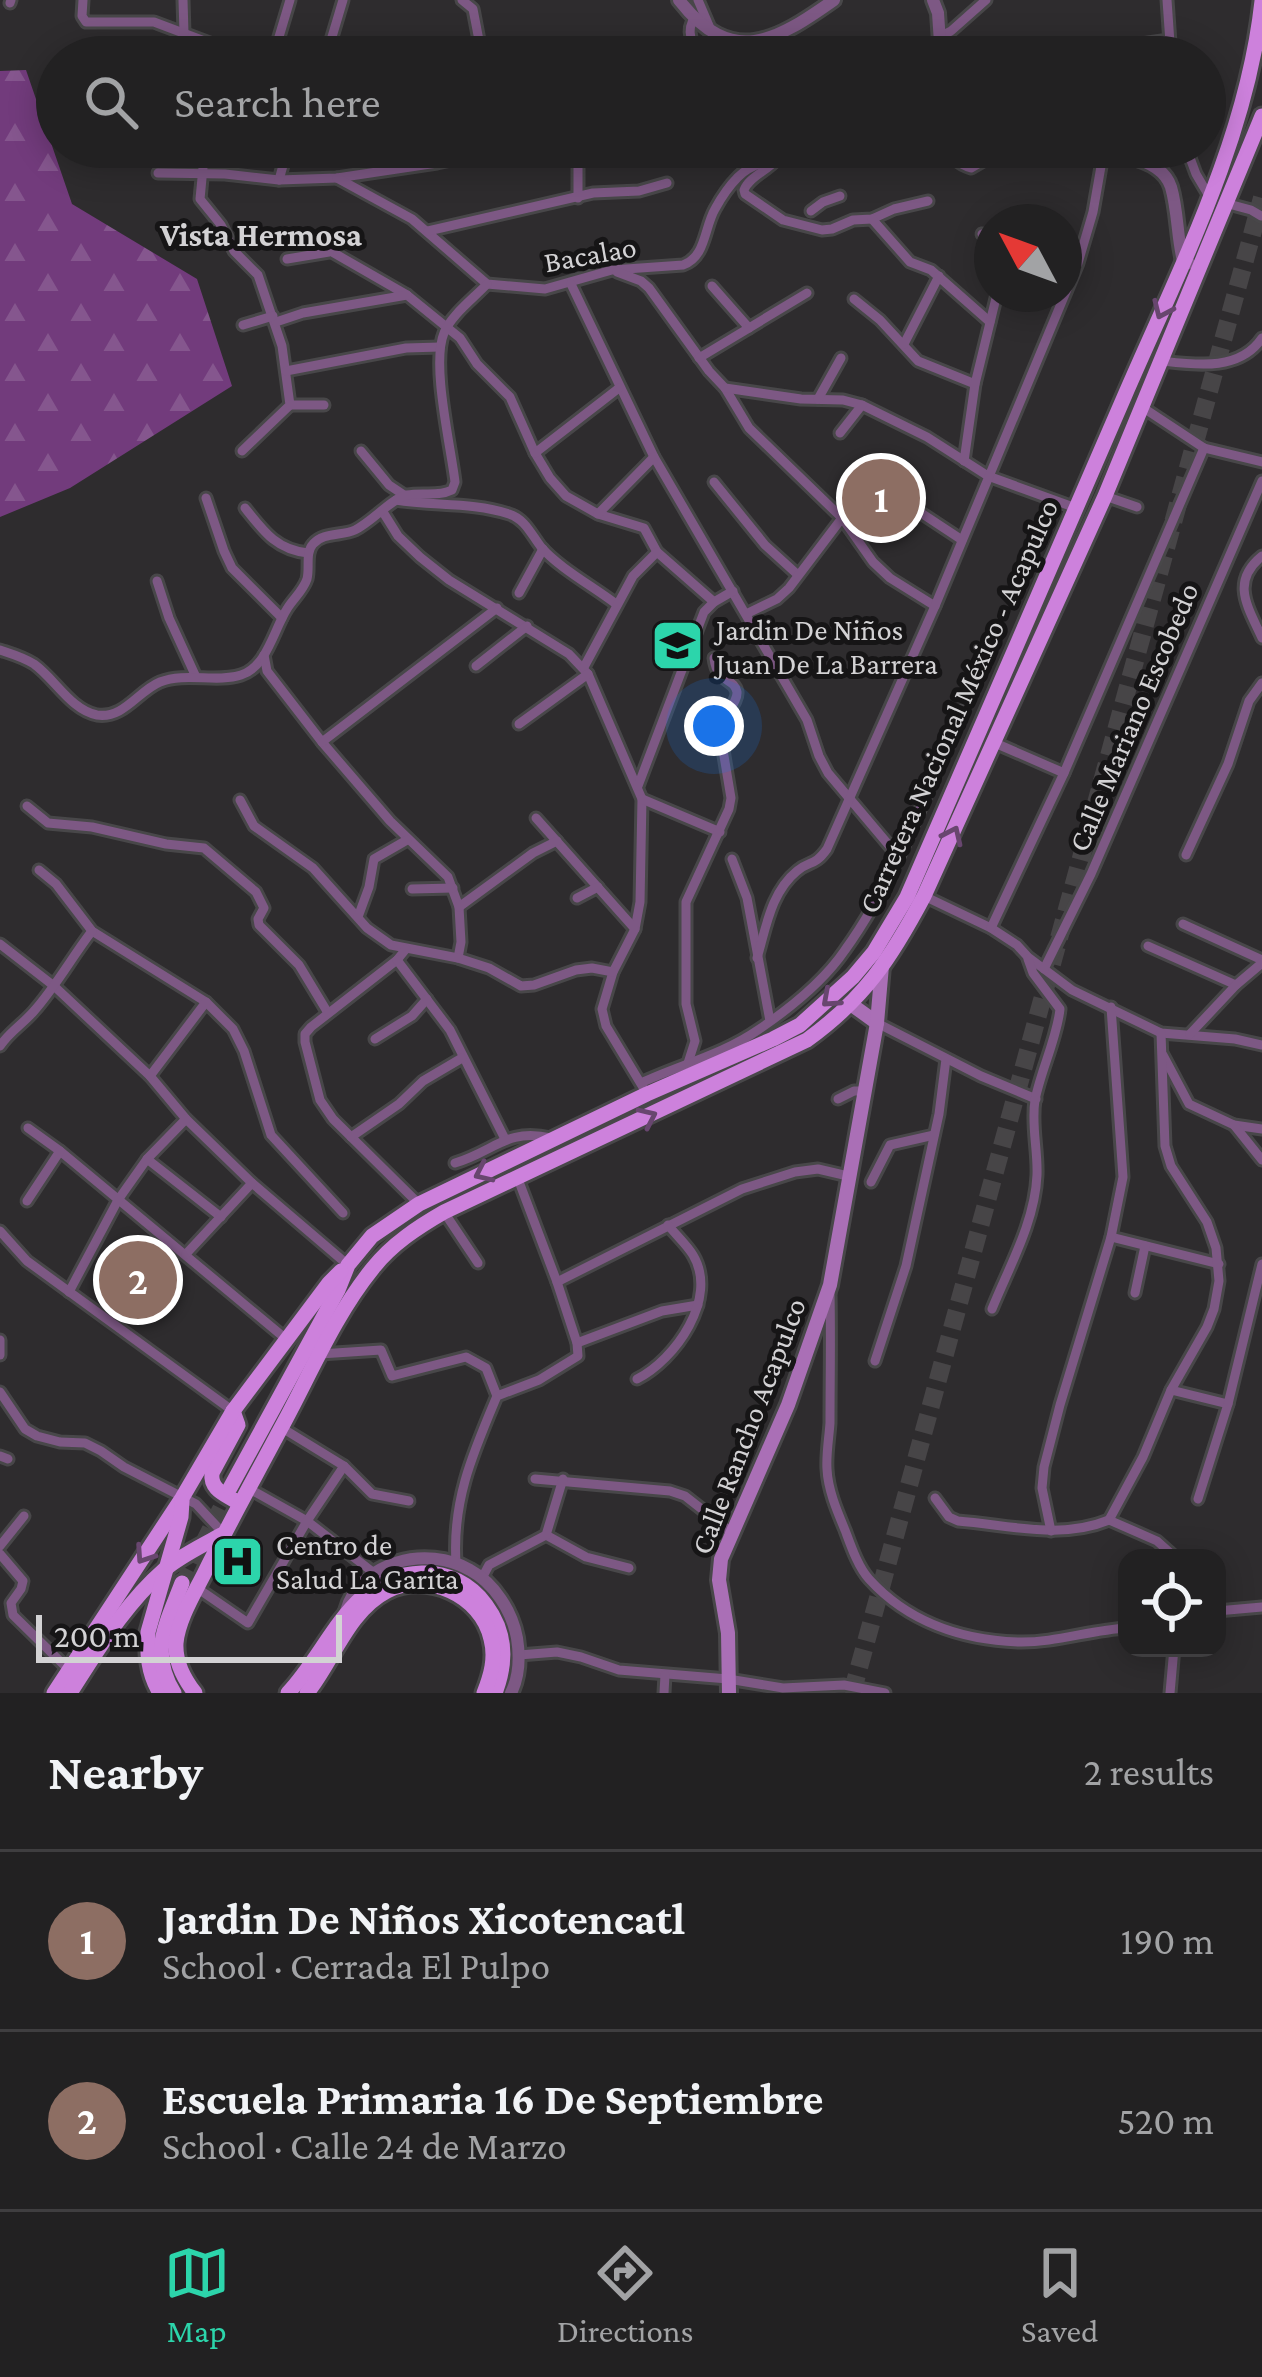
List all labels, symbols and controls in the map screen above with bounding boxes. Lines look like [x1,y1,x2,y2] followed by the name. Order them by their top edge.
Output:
[36,36,1226,168] search box
[78,69,144,135] icon: search
[174,77,381,127] text: Search here
[974,204,1082,312] north arrow
[159,216,362,253] district label: Vista Hermosa
[541,230,639,278] street label: Bacalao
[1152,298,1176,319] one-way arrow
[842,453,920,543] pin: 1
[852,494,1065,918] street label: Carretera Nacional México - Acapulco
[1061,578,1205,856] street label: Calle Mariano Escobedo
[713,613,938,680] place label: Jardin De Niños Juan De La Barrera
[649,618,705,674] school or university icon: Jardin De Niños Juan De La Barrera
[684,696,744,756] your location
[938,826,962,847] one-way arrow
[823,985,844,1006] one-way arrow
[636,1108,657,1131] one-way arrow
[474,1159,495,1182] one-way arrow
[99,1235,177,1325] pin: 2
[684,1293,813,1559] street label: Calle Rancho Acapulco
[276,1528,459,1595] place label: Centro de Salud La Garita
[209,1533,265,1589] hospital icon: Centro de Salud La Garita
[137,1541,159,1563] one-way arrow
[1118,1549,1226,1657] map controls
[1118,1549,1226,1657] button: locate
[36,1609,342,1662] scale bar
[54,1617,140,1654] text: 200 m
[48,1743,203,1800] text: Nearby
[1084,1750,1214,1793] text: 2 results
[162,1894,685,1944] text: Jardin De Niños Xicotencatl
[80,1919,94,1962] text: 1
[1121,1919,1214,1962] text: 190 m
[162,1944,550,1987] text: School · Cerrada El Pulpo
[162,2074,823,2124] text: Escuela Primaria 16 De Septiembre
[77,2099,97,2142] text: 2
[1117,2099,1214,2142] text: 520 m
[162,2124,567,2167] text: School · Calle 24 de Marzo
[164,2240,230,2349] tab: Map
[557,2240,694,2349] tab: Directions
[1021,2240,1098,2349] tab: Saved

